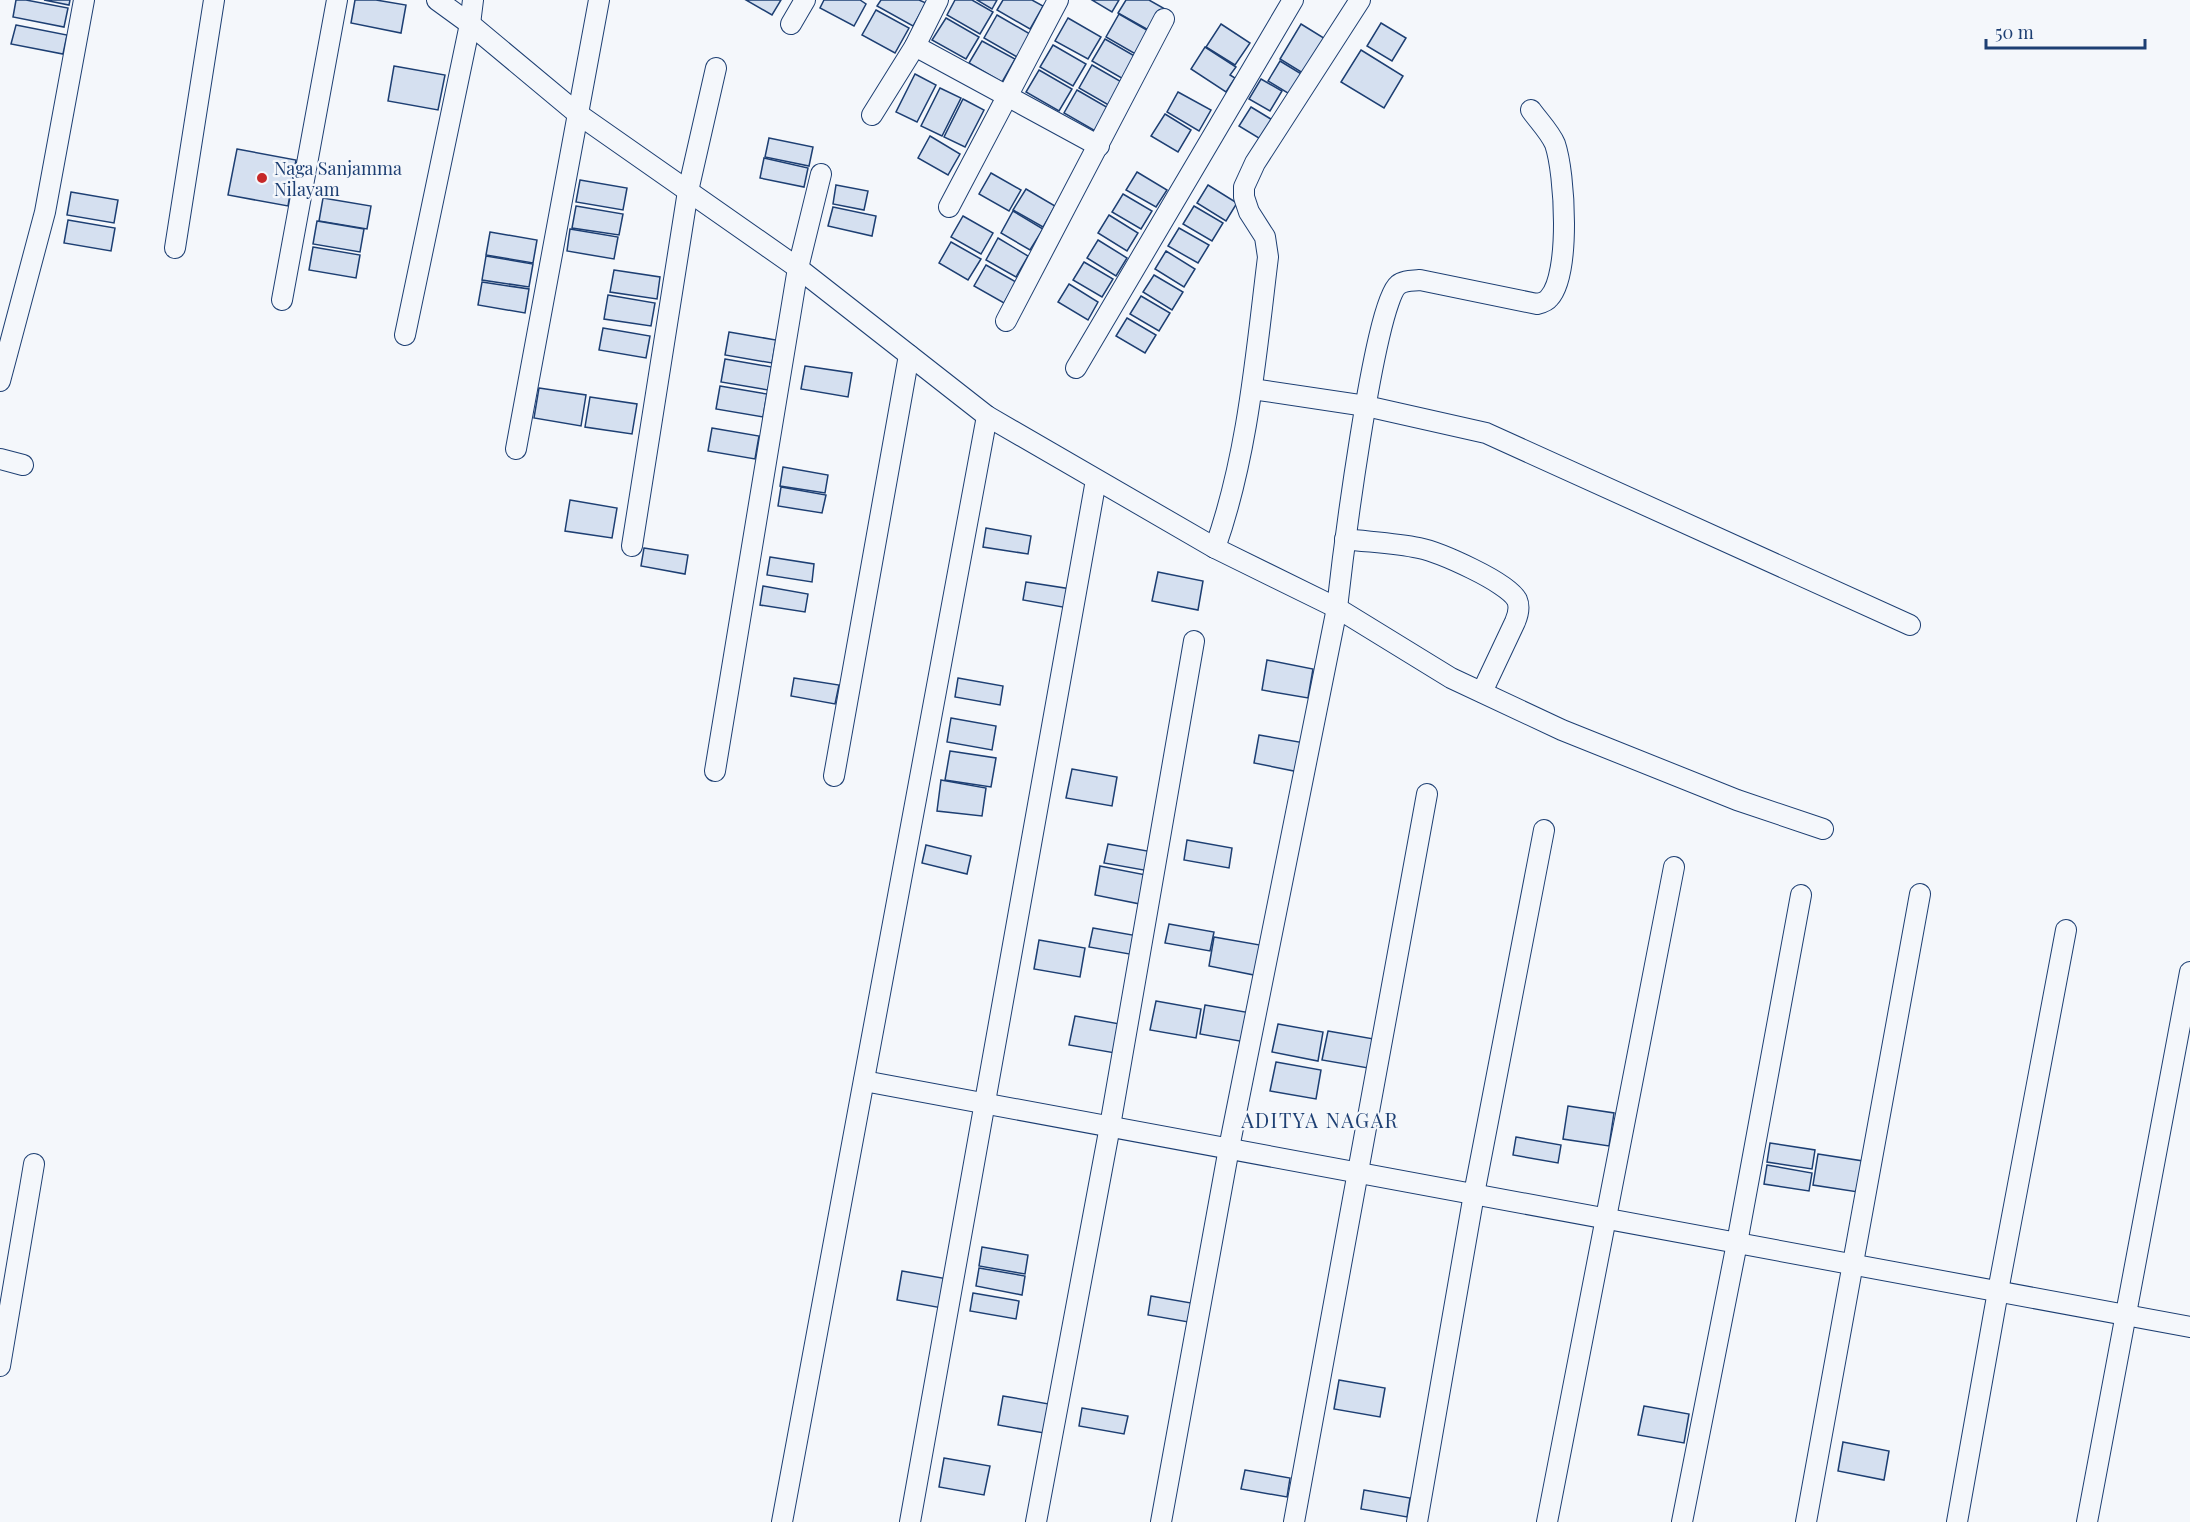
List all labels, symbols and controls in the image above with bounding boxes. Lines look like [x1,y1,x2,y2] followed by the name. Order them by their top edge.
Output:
[1986,12,2145,50] scale bar
[1995,20,2034,44] text: 50 m
[274,156,402,201] place label: Naga Sanjamma Nilayam
[255,171,269,185] marker: Naga Sanjamma Nilayam
[1240,1106,1399,1133] district label: ADITYA NAGAR

